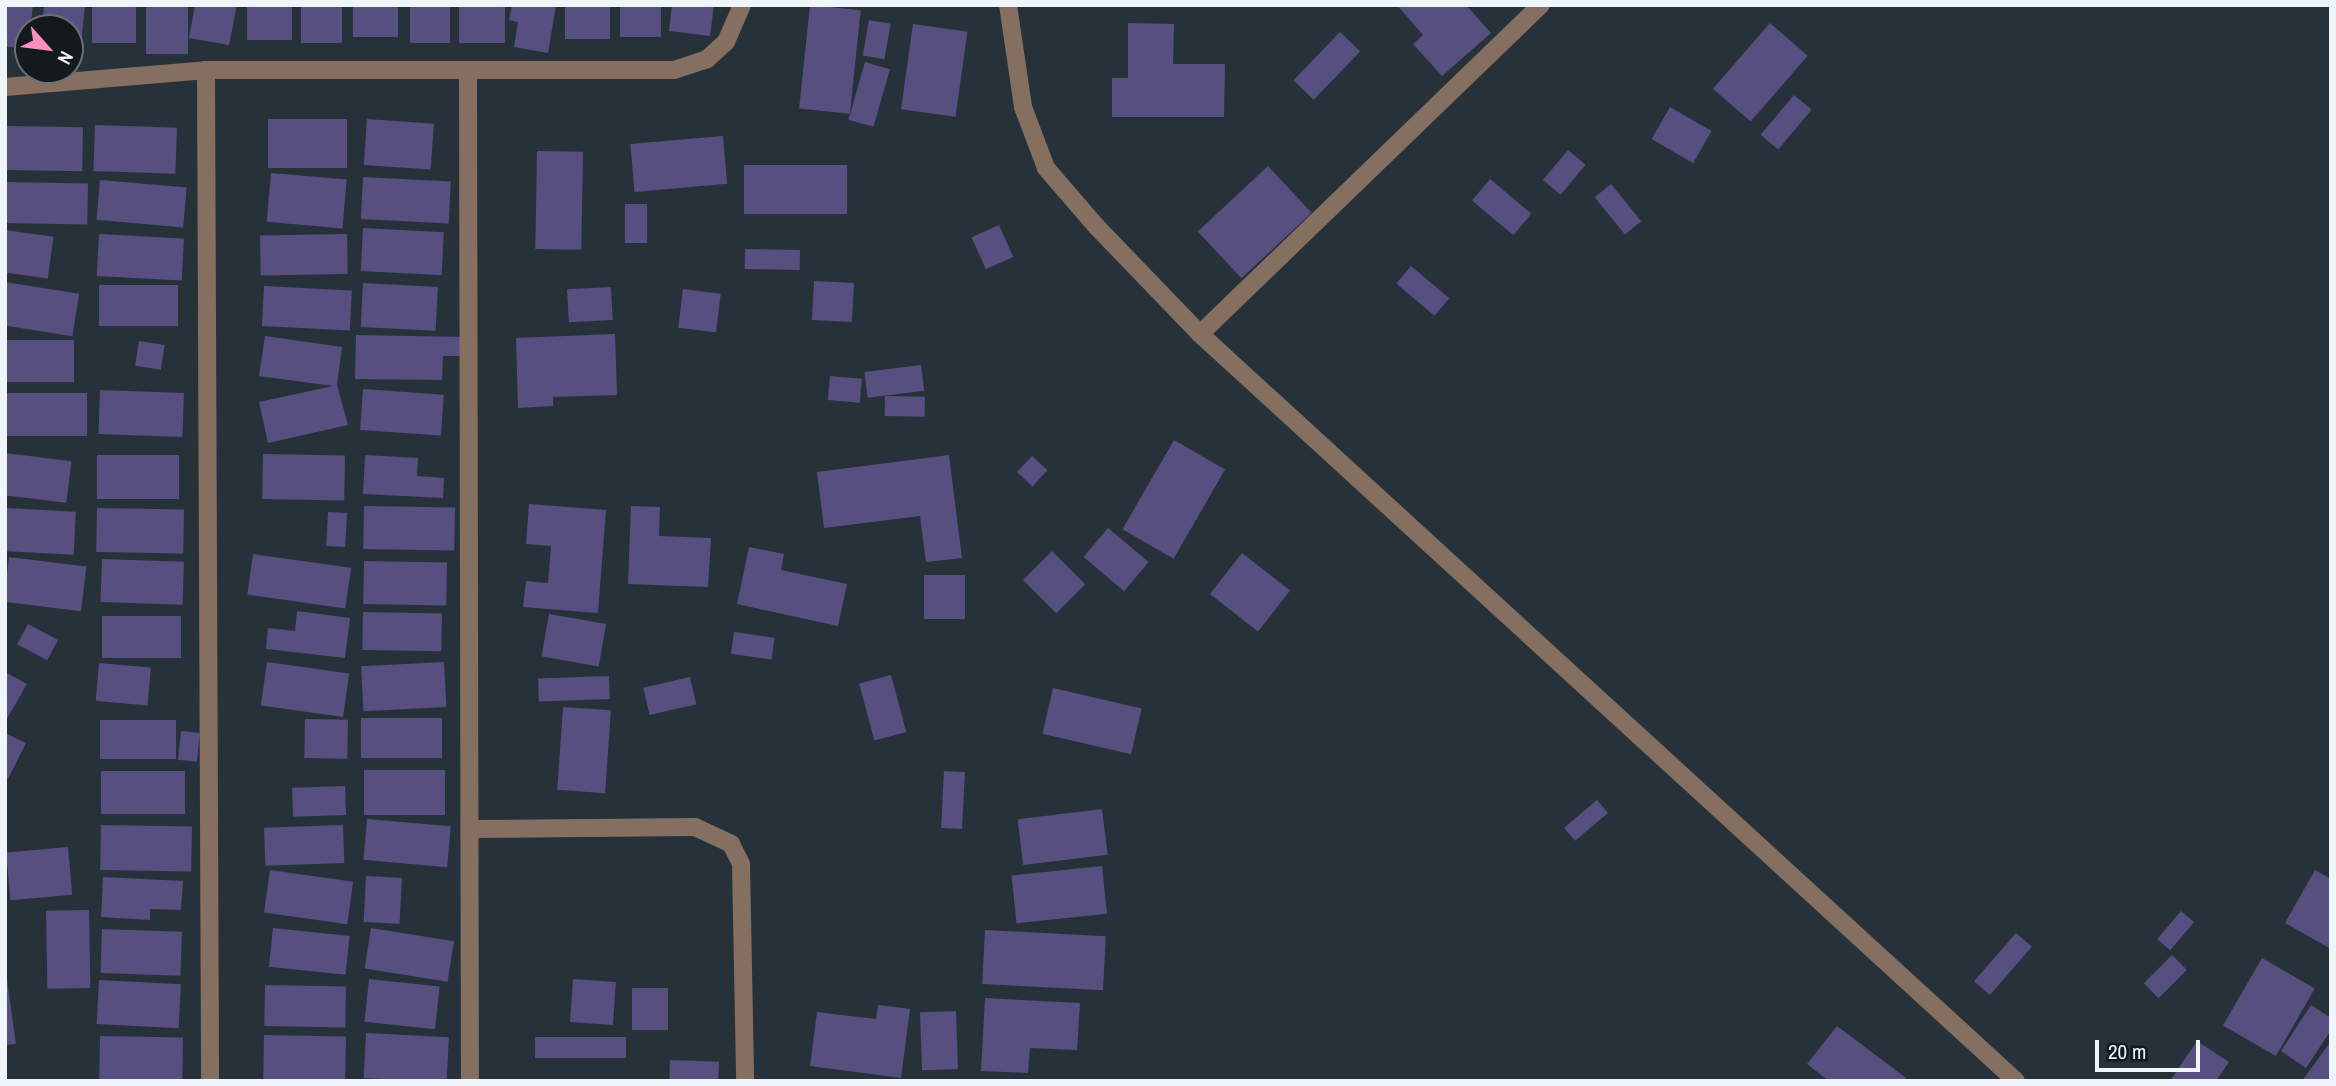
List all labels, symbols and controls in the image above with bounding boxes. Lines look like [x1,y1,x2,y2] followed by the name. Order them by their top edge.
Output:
[14,14,84,84] north arrow
[52,47,80,69] text: N
[2098,1026,2203,1070] scale bar
[2108,1037,2146,1066] text: 20 m

